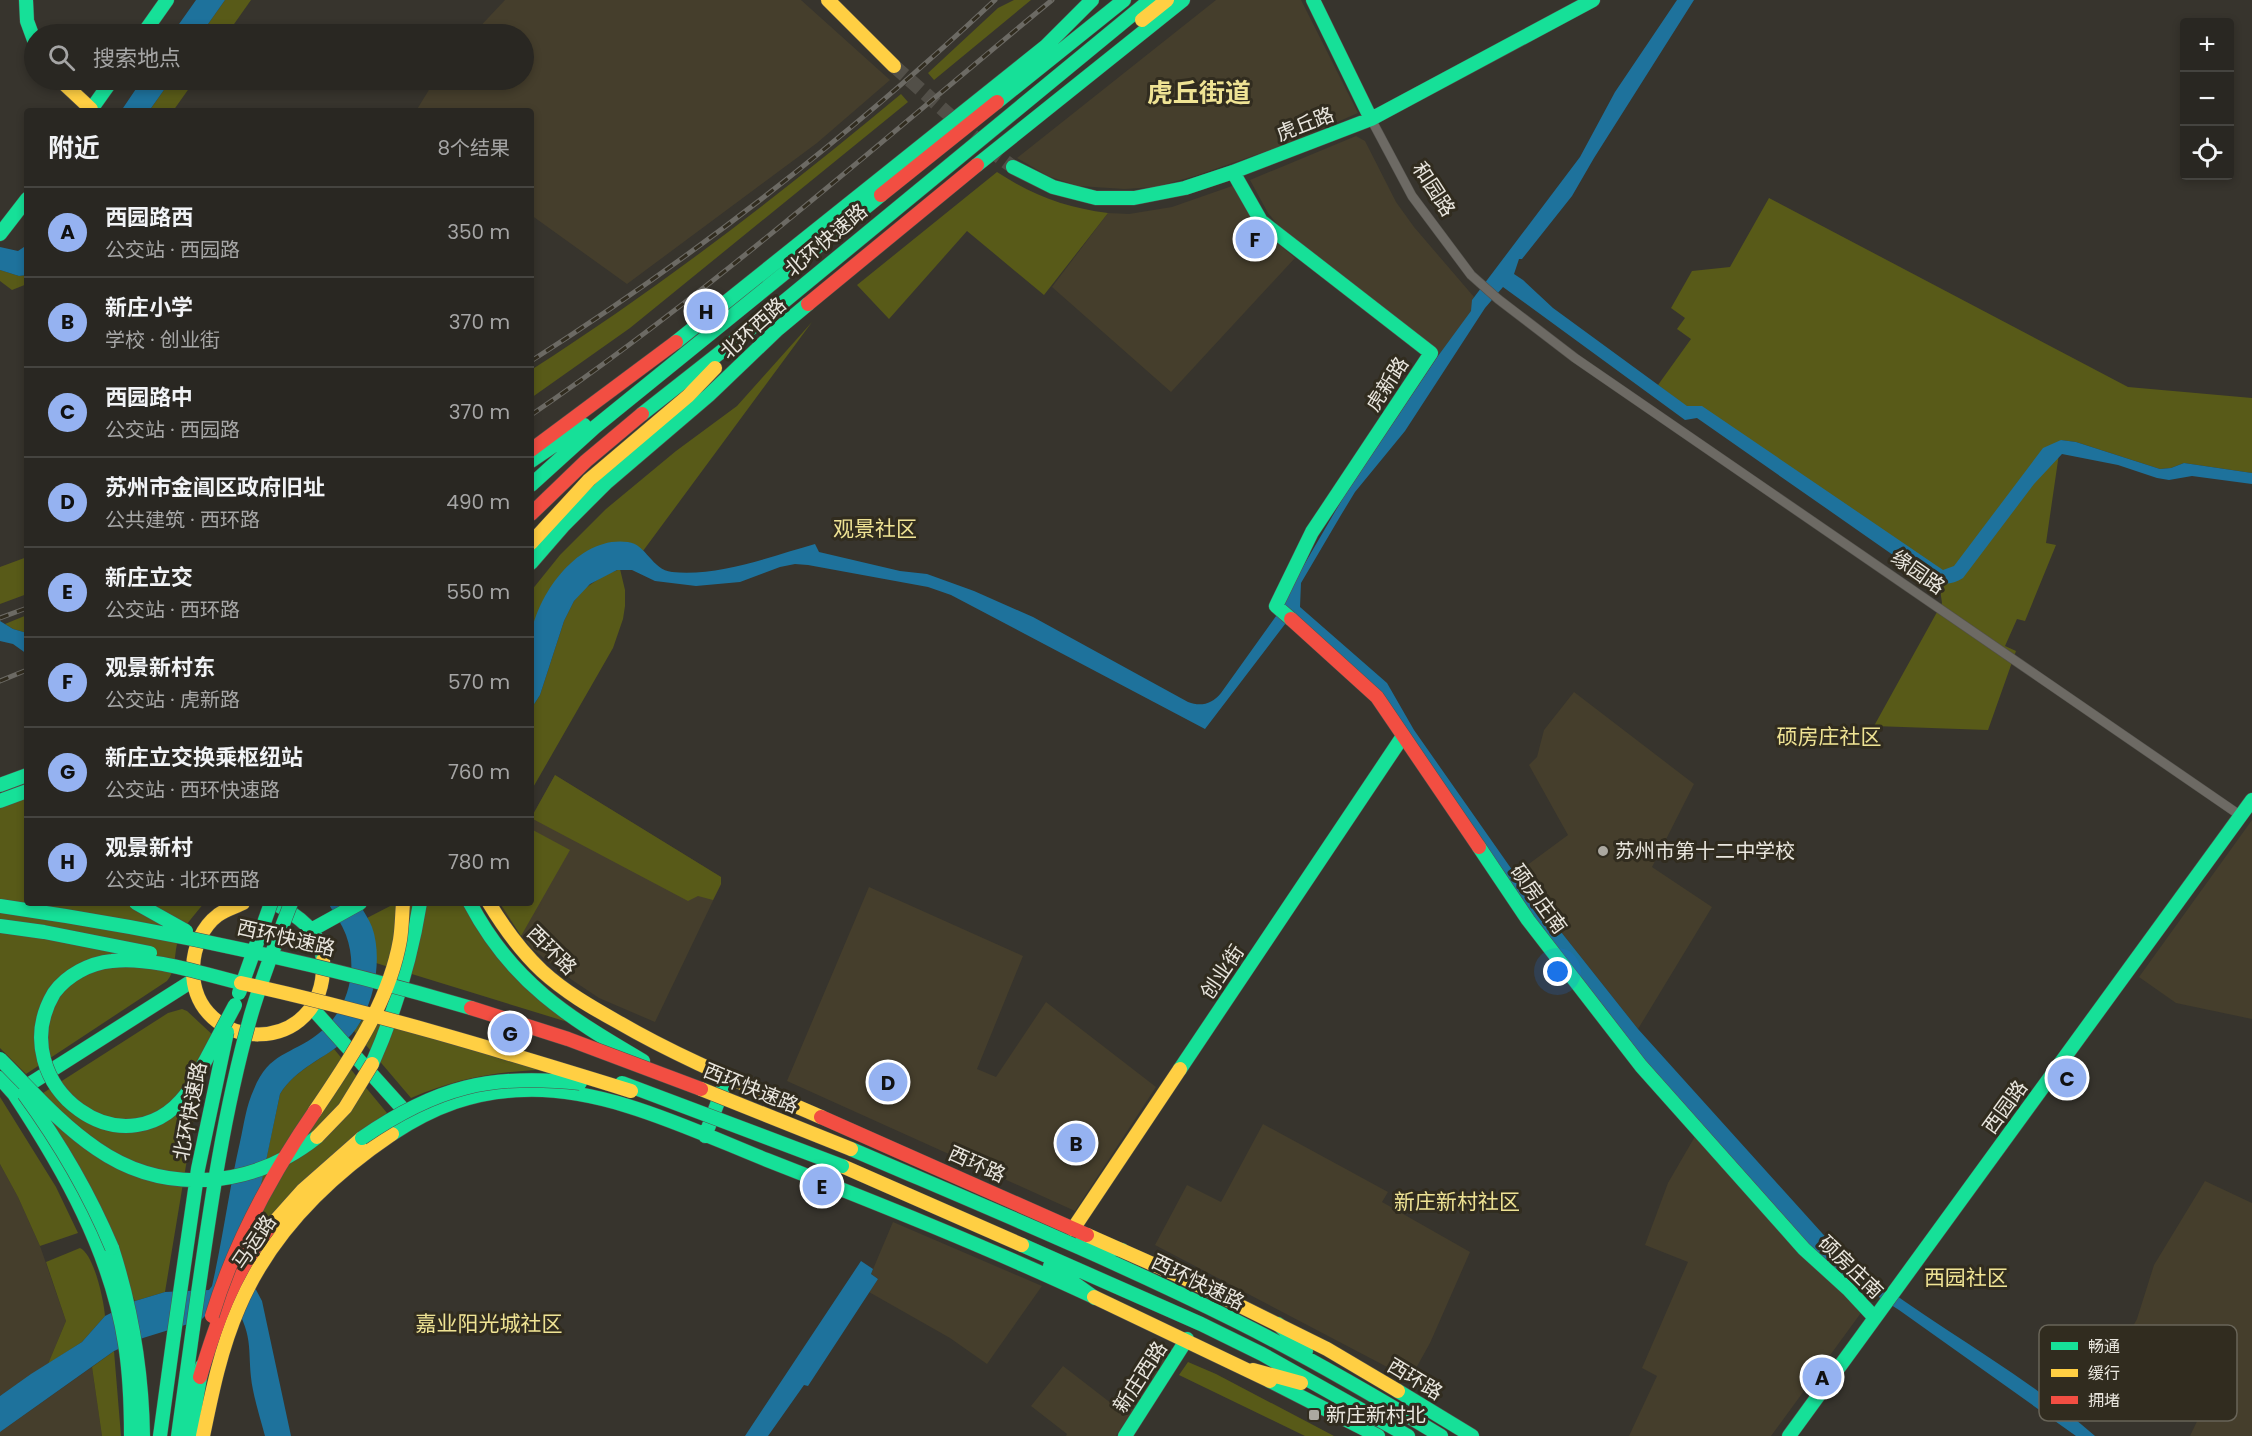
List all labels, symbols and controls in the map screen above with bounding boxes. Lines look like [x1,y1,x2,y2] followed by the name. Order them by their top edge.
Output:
[2180,18,2234,180] map controls
[2180,18,2234,72] button: +
[24,24,534,90] search box
[45,41,78,74] icon: search
[93,43,181,74] text: 搜索地点
[2180,72,2234,126] button: −
[1147,75,1251,111] district label: 虎丘街道
[1272,100,1338,148] street label: 虎丘路
[2180,126,2234,180] button: locate
[48,130,100,166] text: 附近
[437,134,510,162] text: 8个结果
[1406,156,1462,222] street label: 和园路
[779,197,873,283] street label: 北环快速路
[105,202,193,233] text: 西园路西
[1236,216,1274,262] pin: F
[60,218,75,246] text: A
[447,218,510,246] text: 350 m
[105,236,240,264] text: 公交站 · 西园路
[686,288,726,334] pin: H
[714,291,792,365] street label: 北环西路
[105,292,193,323] text: 新庄小学
[61,308,74,336] text: B
[449,308,510,336] text: 370 m
[105,326,220,354] text: 学校 · 创业街
[1359,351,1415,417] street label: 虎新路
[105,382,193,413] text: 西园路中
[60,398,75,426] text: C
[449,398,510,426] text: 370 m
[105,416,240,444] text: 公交站 · 西园路
[105,472,325,503] text: 苏州市金阊区政府旧址
[60,488,75,516] text: D
[446,488,510,516] text: 490 m
[105,506,260,534] text: 公共建筑 · 西环路
[833,514,917,543] district label: 观景社区
[1885,543,1951,601] street label: 缘园路
[105,562,193,593] text: 新庄立交
[62,578,73,606] text: E
[446,578,510,606] text: 550 m
[105,596,240,624] text: 公交站 · 西环路
[105,652,215,683] text: 观景新村东
[62,668,73,696] text: F
[448,668,510,696] text: 570 m
[105,686,240,714] text: 公交站 · 虎新路
[1777,722,1882,751] district label: 硕房庄社区
[105,742,303,773] text: 新庄立交换乘枢纽站
[60,758,75,786] text: G
[448,758,510,786] text: 760 m
[105,776,280,804] text: 公交站 · 西环快速路
[105,832,193,863] text: 观景新村
[1615,837,1795,865] place label: 苏州市第十二中学校
[1596,844,1610,858] marker: 苏州市第十二中学校
[60,848,75,876] text: H
[448,848,510,876] text: 780 m
[1504,858,1574,940] street label: 硕房庄南
[105,866,260,894] text: 公交站 · 北环西路
[234,913,338,963] street label: 西环快速路
[521,919,583,981] street label: 西环路
[1194,939,1250,1005] street label: 创业街
[1543,957,1572,986] your location
[490,1010,530,1056] pin: G
[699,1056,803,1120] street label: 西环快速路
[2048,1056,2086,1100] pin: C
[167,1059,213,1163] street label: 北环快速路
[868,1060,908,1104] pin: D
[1976,1075,2034,1139] street label: 西园路
[1056,1120,1096,1166] pin: B
[944,1139,1010,1189] street label: 西环路
[802,1164,842,1208] pin: E
[1394,1187,1520,1216] district label: 新庄新村社区
[226,1209,282,1275] street label: 马运路
[1813,1229,1889,1305] street label: 硕房庄南
[1147,1247,1249,1317] street label: 西环快速路
[1924,1263,2008,1292] district label: 西园社区
[416,1309,563,1338] district label: 嘉业阳光城社区
[2039,1325,2237,1421] legend
[2088,1335,2120,1358] text: 畅通
[1106,1336,1174,1418] street label: 新庄西路
[1382,1352,1448,1406] street label: 西环路
[1802,1354,1842,1400] pin: A
[2088,1362,2120,1385] text: 缓行
[2088,1389,2120,1412] text: 拥堵
[1326,1401,1426,1429] place label: 新庄新村北
[1307,1408,1321,1422] marker: 新庄新村北

